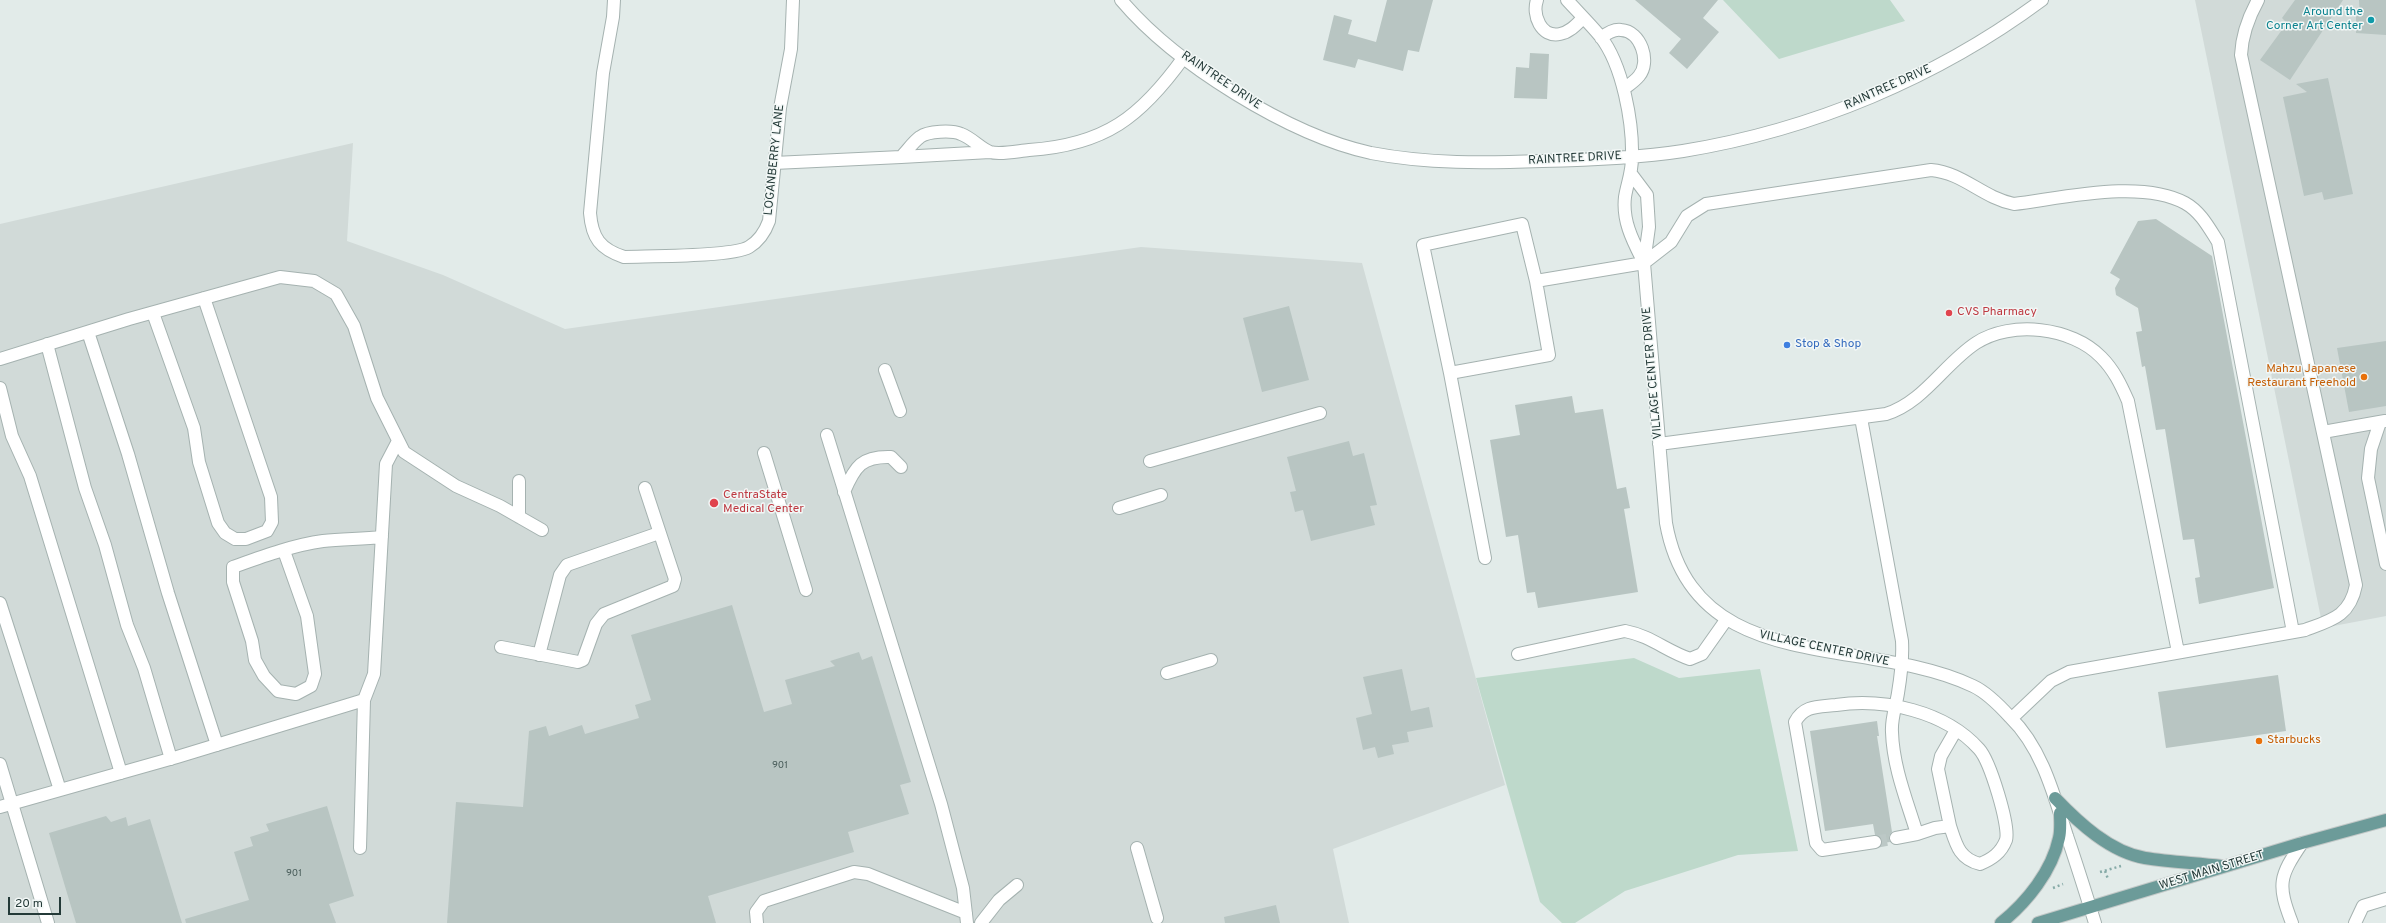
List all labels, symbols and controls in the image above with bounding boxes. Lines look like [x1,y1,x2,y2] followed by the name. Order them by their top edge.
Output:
[2266,6,2363,34] place label: Around the Corner Art Center
[2366,15,2376,25] marker: Around the Corner Art Center
[1178,49,1264,113] street label: RAINTREE DRIVE
[1842,62,1934,114] street label: RAINTREE DRIVE
[762,104,788,216] street label: LOGANBERRY LANE
[1528,149,1622,169] street label: RAINTREE DRIVE
[1640,306,1666,440] street label: VILLAGE CENTER DRIVE
[1957,306,2037,320] place label: CVS Pharmacy
[1944,308,1954,318] marker: CVS Pharmacy
[1795,338,1861,352] place label: Stop & Shop
[1782,340,1792,350] marker: Stop & Shop
[2247,363,2356,391] place label: Mahzu Japanese Restaurant Freehold
[2359,372,2369,382] marker: Mahzu Japanese Restaurant Freehold
[723,489,804,517] place label: CentraState Medical Center
[708,497,720,509] marker: CentraState Medical Center
[1757,628,1891,670] street label: VILLAGE CENTER DRIVE
[2267,734,2321,748] place label: Starbucks
[2254,736,2264,746] marker: Starbucks
[772,760,788,772] house number: 901
[2158,848,2266,894] street label: WEST MAIN STREET
[286,868,302,880] house number: 901
[10,889,63,915] scale bar
[15,896,43,912] text: 20 m

